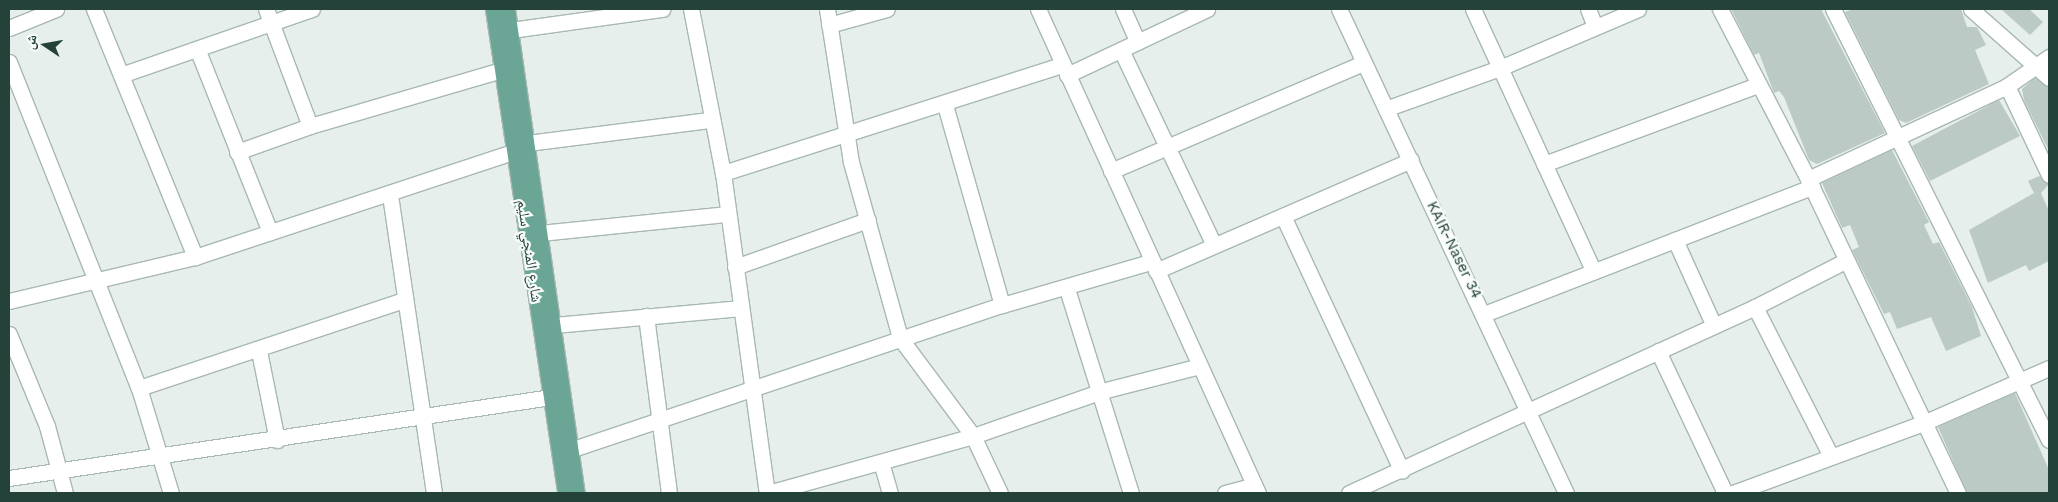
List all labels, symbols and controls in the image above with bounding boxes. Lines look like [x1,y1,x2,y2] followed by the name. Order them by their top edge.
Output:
[20,20,70,70] north arrow
[21,33,40,51] text: ش
[1423,198,1485,302] street label: KAIR-Naser 34
[513,199,545,303] street label: شارع المنجي سليم

